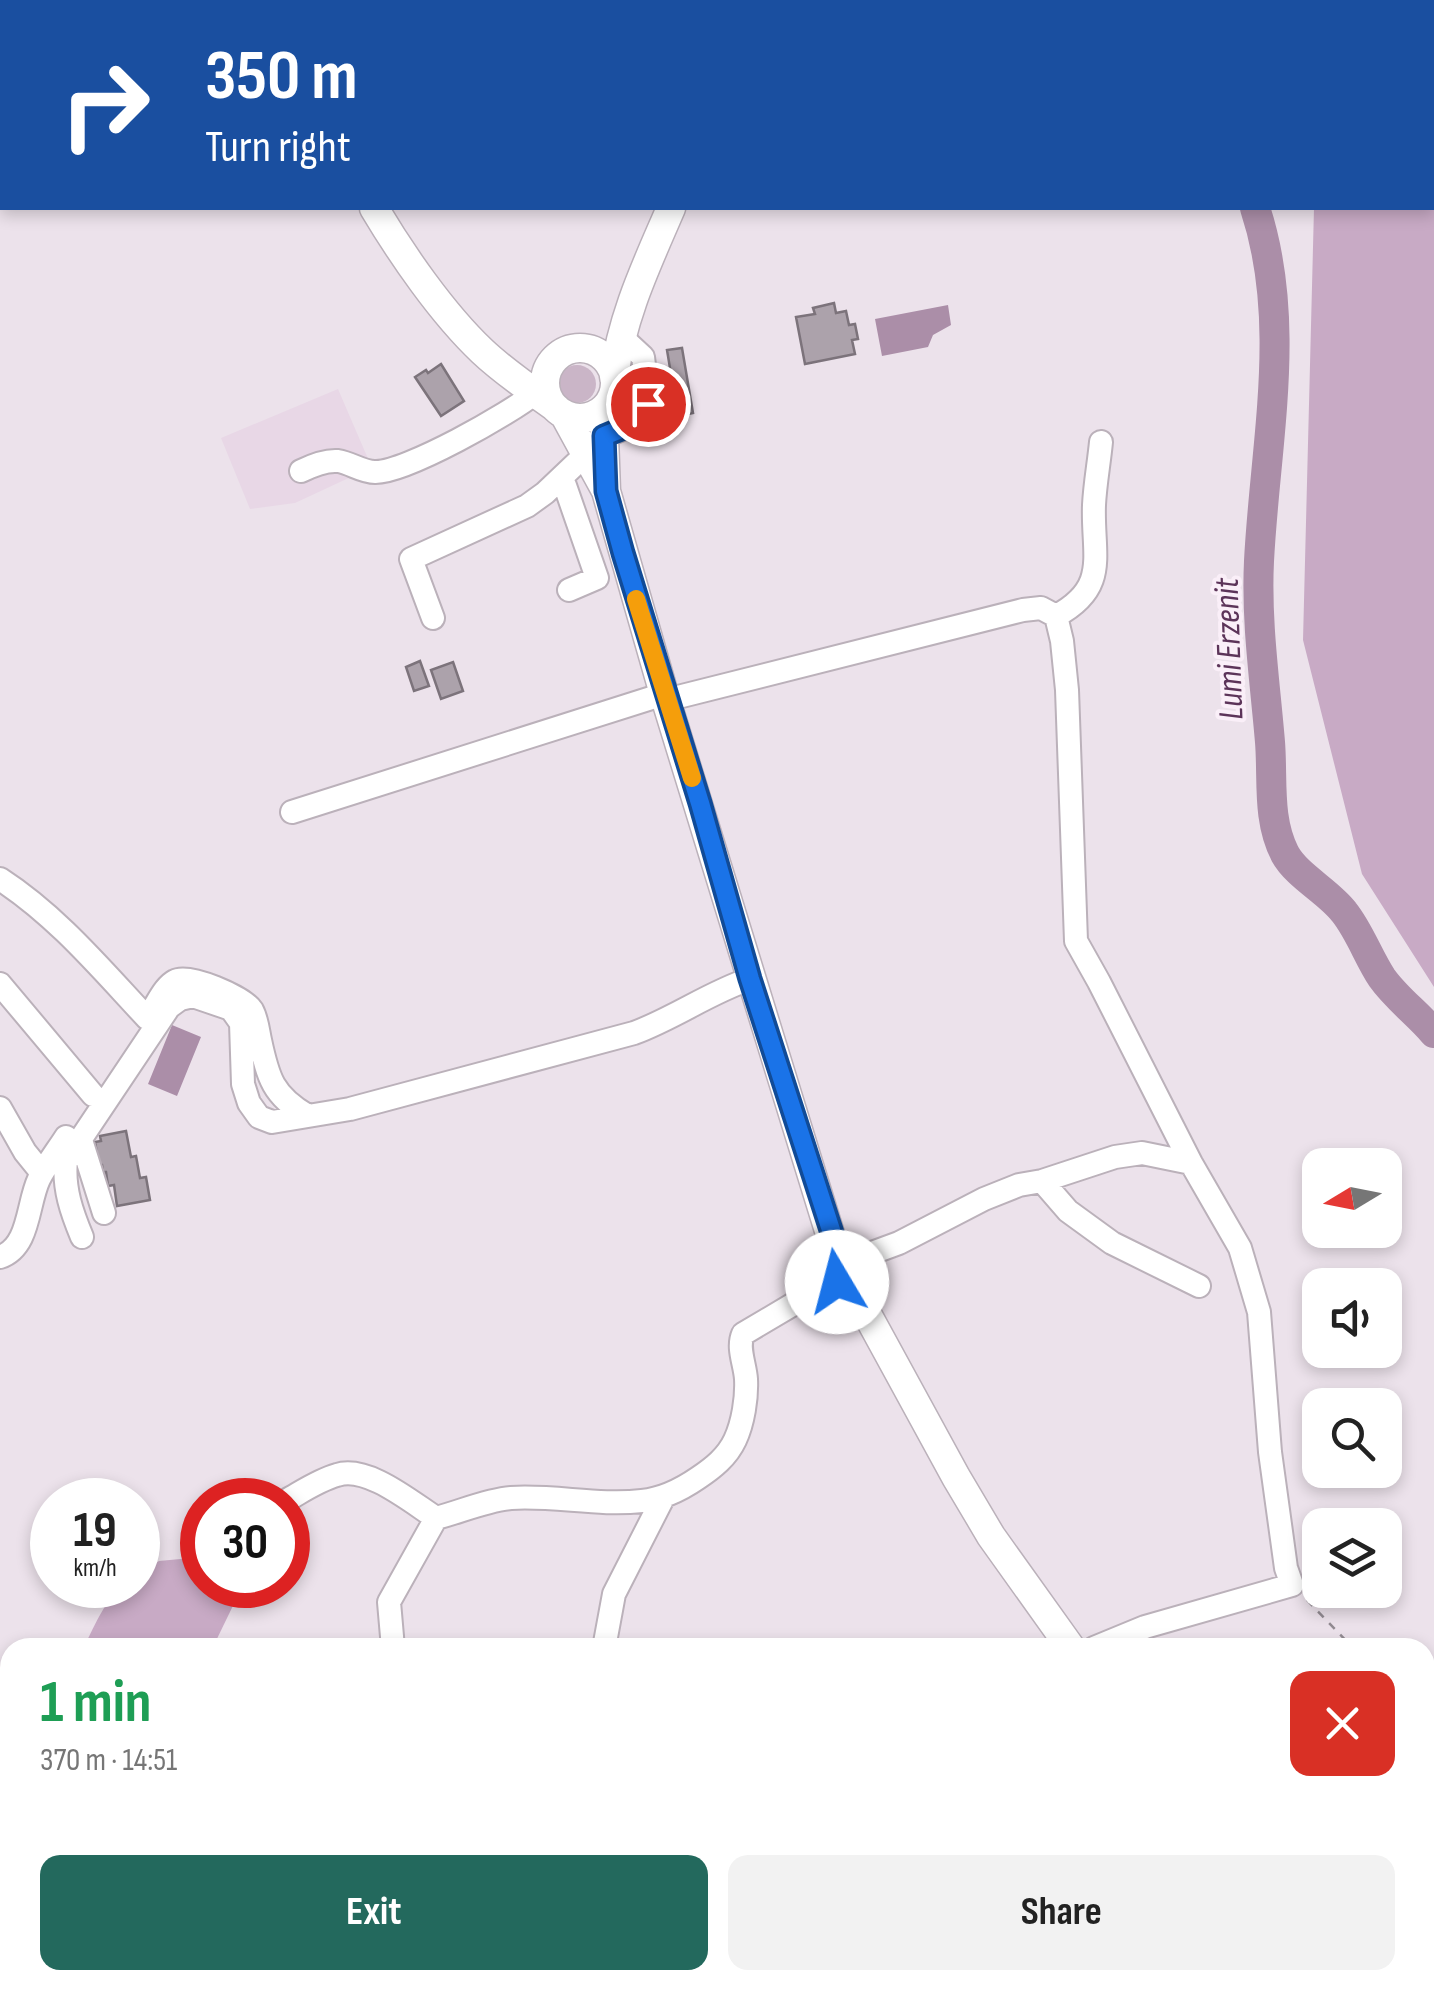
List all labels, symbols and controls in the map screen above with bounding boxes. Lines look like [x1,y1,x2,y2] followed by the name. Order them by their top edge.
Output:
[205,35,358,119] text: 350 m
[40,40,170,170] icon: right
[205,120,351,175] text: Turn right
[606,362,691,447] pin
[621,377,676,432] icon: arrive
[1205,576,1253,721] water label: Lumi Erzenit
[1302,1148,1402,1248] north arrow
[1302,1148,1402,1608] map controls
[785,1230,889,1334] position arrow
[1302,1268,1402,1368] button: sound
[1302,1388,1402,1488] button: search
[180,1478,310,1608] speed limit sign: 30
[73,1501,117,1561] text: 19
[1302,1508,1402,1608] button: layers
[73,1553,117,1584] text: km/h
[40,1667,152,1739] text: 1 min
[1290,1671,1395,1776] button: close
[40,1741,177,1780] text: 370 m · 14:51
[40,1855,708,1970] button: Exit
[728,1855,1395,1970] button: Share

